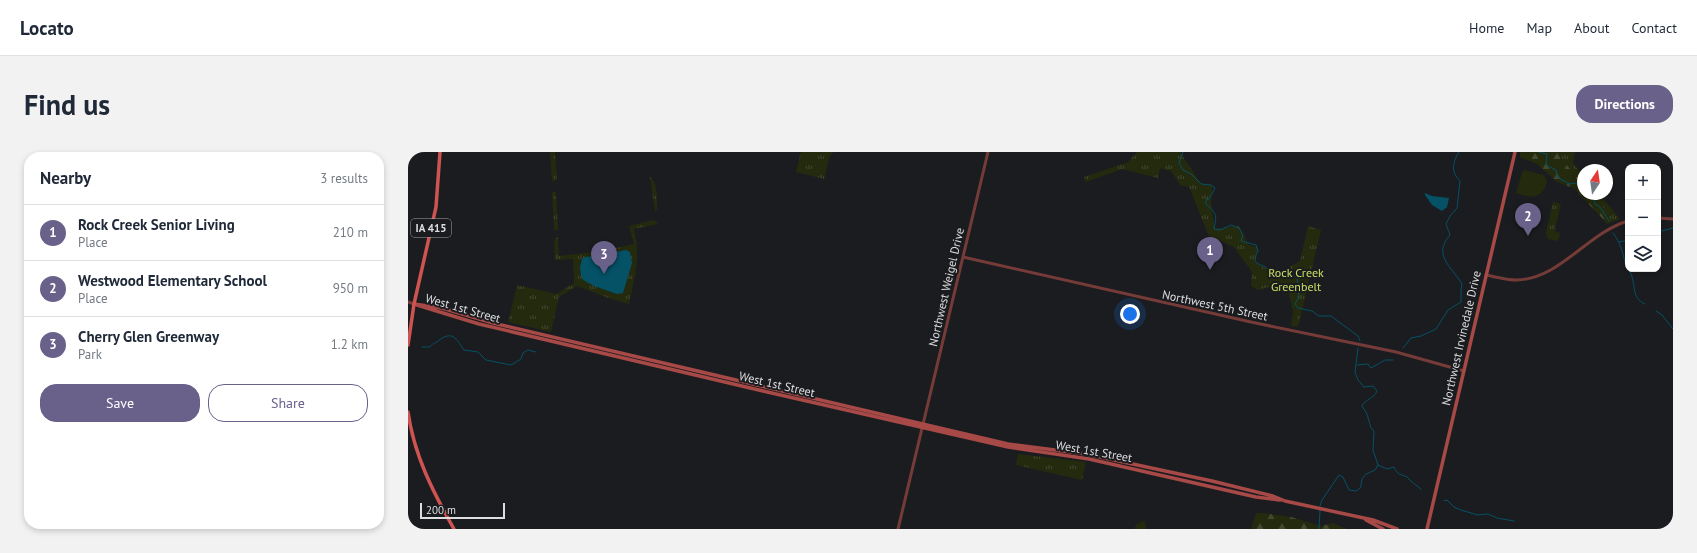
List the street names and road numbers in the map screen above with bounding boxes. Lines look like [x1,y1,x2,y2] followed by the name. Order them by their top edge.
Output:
[411,219,451,237] road number: IA 415
[925,226,967,348] street label: Northwest Weigel Drive
[1438,269,1484,407] street label: Northwest Irvinedale Drive
[1161,286,1269,324] street label: Northwest 5th Street
[424,290,502,326] street label: West 1st Street
[738,368,816,400] street label: West 1st Street
[1055,437,1133,465] street label: West 1st Street

